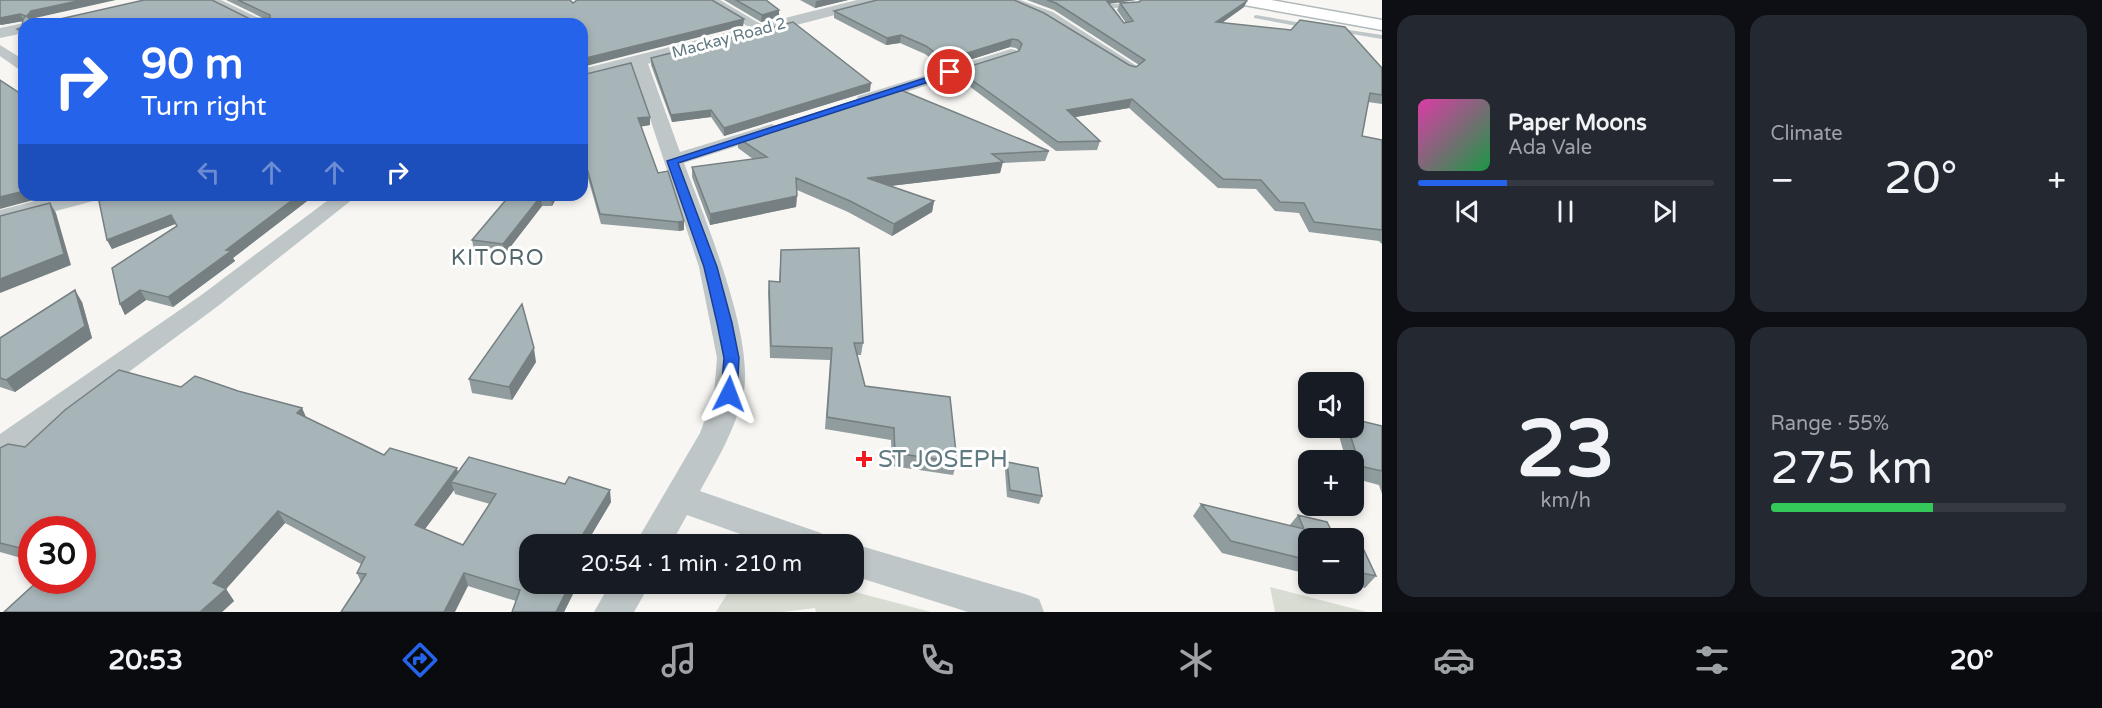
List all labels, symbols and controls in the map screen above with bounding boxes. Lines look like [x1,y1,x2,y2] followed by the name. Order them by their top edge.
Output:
[670,13,788,63] street label: Mackay Road 2
[141,39,243,90] text: 90 m
[42,42,120,120] icon: right
[924,46,975,97] pin
[933,55,966,88] icon: arrive
[141,90,267,123] text: Turn right
[1508,110,1647,136] text: Paper Moons
[1771,122,1843,146] text: Climate
[1508,136,1592,160] text: Ada Vale
[1884,152,1957,206] text: 20°
[192,156,225,189] icon: left
[255,156,288,189] icon: ahead
[318,156,351,189] icon: ahead
[381,156,414,189] icon: right
[1771,161,1794,200] text: −
[2047,161,2066,200] text: +
[1451,195,1484,228] icon: previous
[1549,195,1582,228] icon: pause
[1648,195,1681,228] icon: next
[451,245,545,271] district label: KITORO
[697,362,761,426] position arrow
[1298,372,1364,594] map controls
[1298,372,1364,438] button: sound
[1517,403,1615,497] text: 23
[1771,412,1889,436] text: Range · 55%
[1771,442,1933,496] text: 275 km
[878,445,1008,474] place label: ST JOSEPH
[855,450,873,468] marker: ST JOSEPH
[1298,450,1364,516] button: +
[1541,489,1591,513] text: km/h
[18,516,96,594] speed limit sign: 30
[1298,528,1364,594] button: −
[581,551,802,577] text: 20:54 · 1 min · 210 m
[399,639,441,681] icon: directions
[658,639,700,681] icon: music
[916,639,958,681] icon: phone
[1175,639,1217,681] icon: climate
[1433,639,1475,681] icon: car
[1691,639,1733,681] icon: filters
[108,644,183,677] text: 20:53
[1950,644,1994,677] text: 20°

